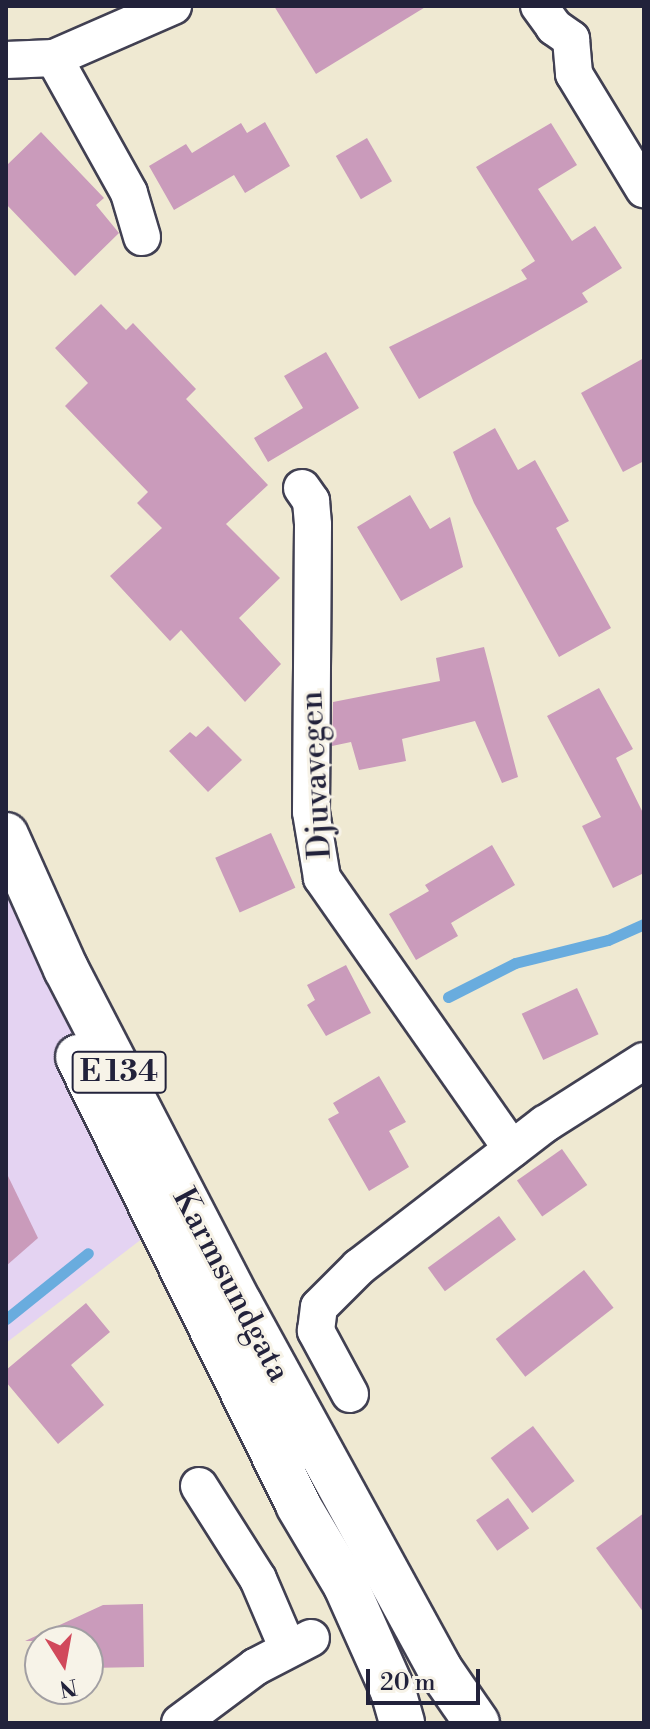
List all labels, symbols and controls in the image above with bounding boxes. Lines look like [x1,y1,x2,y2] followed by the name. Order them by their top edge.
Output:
[292,690,340,860] street label: Djuvavegen
[71,1046,167,1098] road number: E 134
[164,1182,298,1388] street label: Karmsundgata
[24,1625,104,1705] north arrow
[370,1653,484,1703] scale bar
[380,1668,436,1698] text: 20 m
[57,1672,79,1702] text: N

